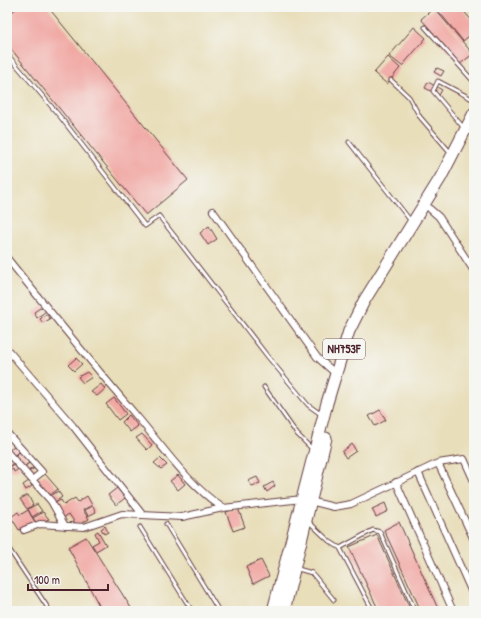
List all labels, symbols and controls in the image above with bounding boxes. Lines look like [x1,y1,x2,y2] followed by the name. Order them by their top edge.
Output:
[323,339,365,359] road number: NH753F
[28,566,108,592] scale bar
[34,571,60,588] text: 100 m

